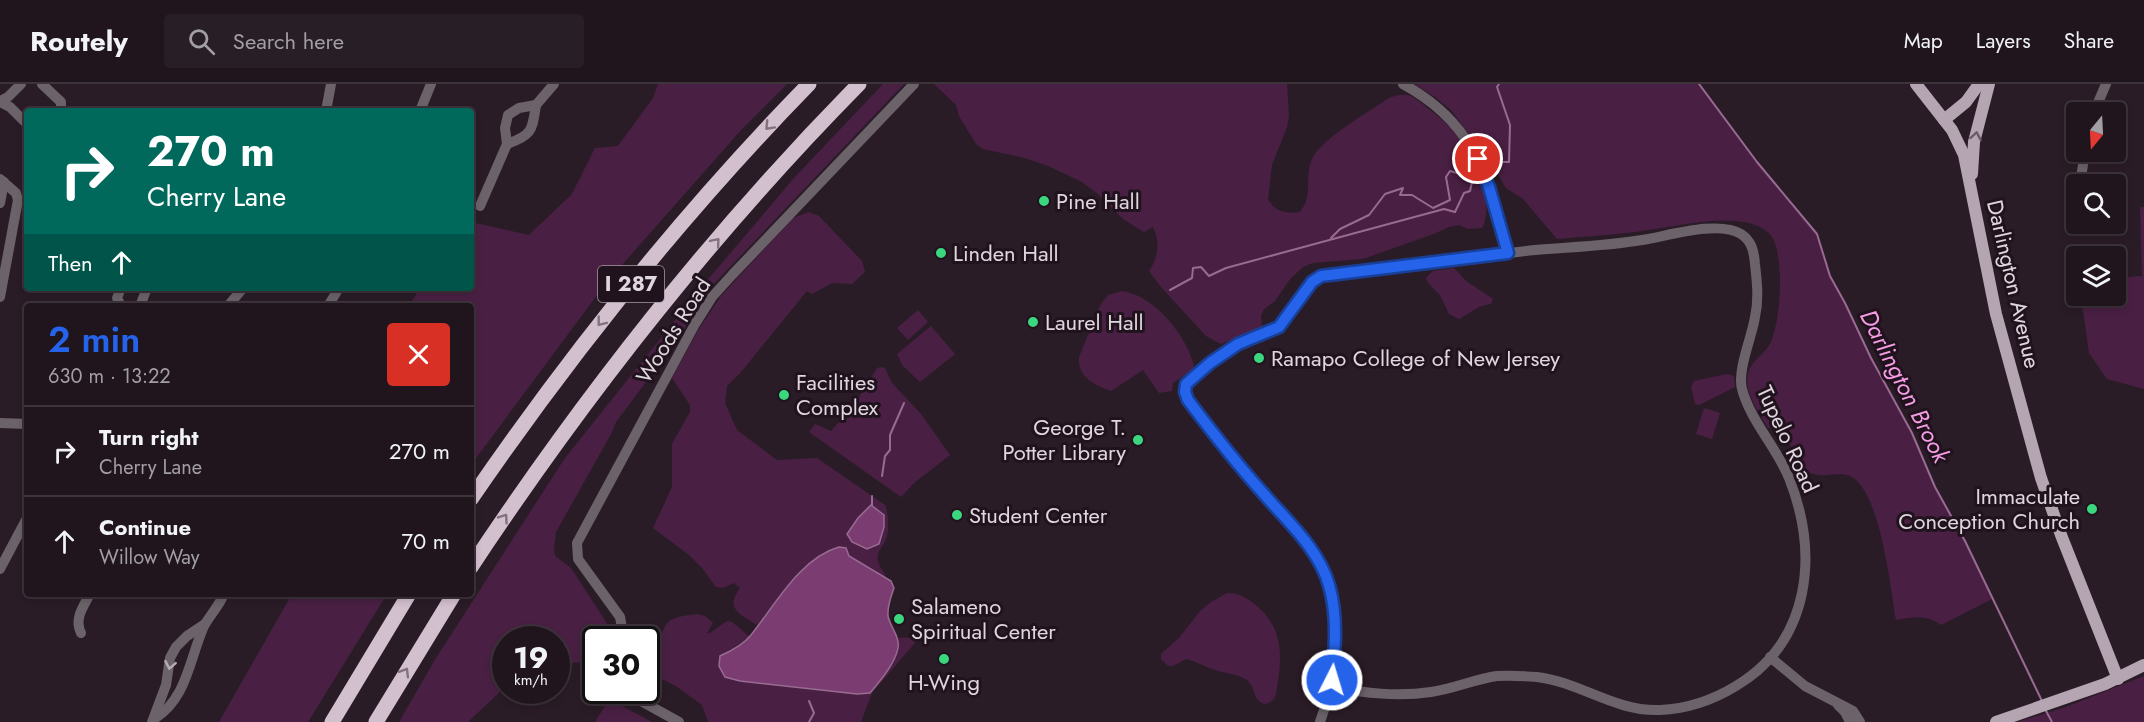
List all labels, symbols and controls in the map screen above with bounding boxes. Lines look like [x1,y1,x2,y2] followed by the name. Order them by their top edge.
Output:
[164,14,584,68] search box
[30,21,128,62] text: Routely
[185,25,218,58] icon: search
[233,25,344,57] text: Search here
[1904,26,1943,56] text: Map
[1976,26,2031,56] text: Layers
[2064,26,2114,56] text: Share
[2066,102,2126,162] north arrow
[2066,102,2126,306] map controls
[765,120,776,130] one-way arrow
[147,121,275,182] text: 270 m
[48,132,126,210] icon: right
[1969,132,1982,142] one-way arrow
[1452,133,1503,184] pin
[1461,142,1494,175] icon: arrive
[2066,174,2126,234] button: search
[147,177,286,216] text: Cherry Lane
[1056,185,1140,217] place label: Pine Hall
[1037,194,1051,208] marker: Pine Hall
[1979,197,2049,371] street label: Darlington Avenue
[953,237,1059,269] place label: Linden Hall
[708,238,719,249] one-way arrow
[105,246,138,279] icon: ahead
[934,246,948,260] marker: Linden Hall
[2066,246,2126,306] button: layers
[48,247,93,279] text: Then
[598,266,664,302] road number: I 287
[628,271,718,389] street label: Woods Road
[1851,303,1960,470] water label: Darlington Brook
[1045,306,1144,338] place label: Laurel Hall
[48,313,140,365] text: 2 min
[1026,315,1040,329] marker: Laurel Hall
[597,316,608,327] one-way arrow
[387,323,450,386] button: close
[1271,342,1560,374] place label: Ramapo College of New Jersey
[1252,351,1266,365] marker: Ramapo College of New Jersey
[48,362,171,391] text: 630 m · 13:22
[796,366,879,423] place label: Facilities Complex
[1749,380,1827,498] street label: Tupelo Road
[777,388,791,402] marker: Facilities Complex
[1002,411,1126,468] place label: George T. Potter Library
[99,421,199,453] text: Turn right
[1131,433,1145,447] marker: George T. Potter Library
[48,435,81,468] icon: right
[389,435,450,467] text: 270 m
[99,453,202,482] text: Cherry Lane
[1898,480,2080,537] place label: Immaculate Conception Church
[969,499,1108,531] place label: Student Center
[2085,502,2099,516] marker: Immaculate Conception Church
[950,508,964,522] marker: Student Center
[99,511,191,543] text: Continue
[496,514,507,525] one-way arrow
[48,525,81,558] icon: ahead
[401,525,450,557] text: 70 m
[99,543,200,572] text: Willow Way
[911,590,1056,647] place label: Salameno Spiritual Center
[892,612,906,626] marker: Salameno Spiritual Center
[582,626,660,704] speed limit sign: 30
[513,636,549,679] text: 19
[1300,648,1364,712] position arrow
[937,652,951,666] marker: H-Wing
[164,660,177,670] one-way arrow
[908,666,980,698] place label: H-Wing
[398,668,410,678] one-way arrow
[514,669,548,691] text: km/h

